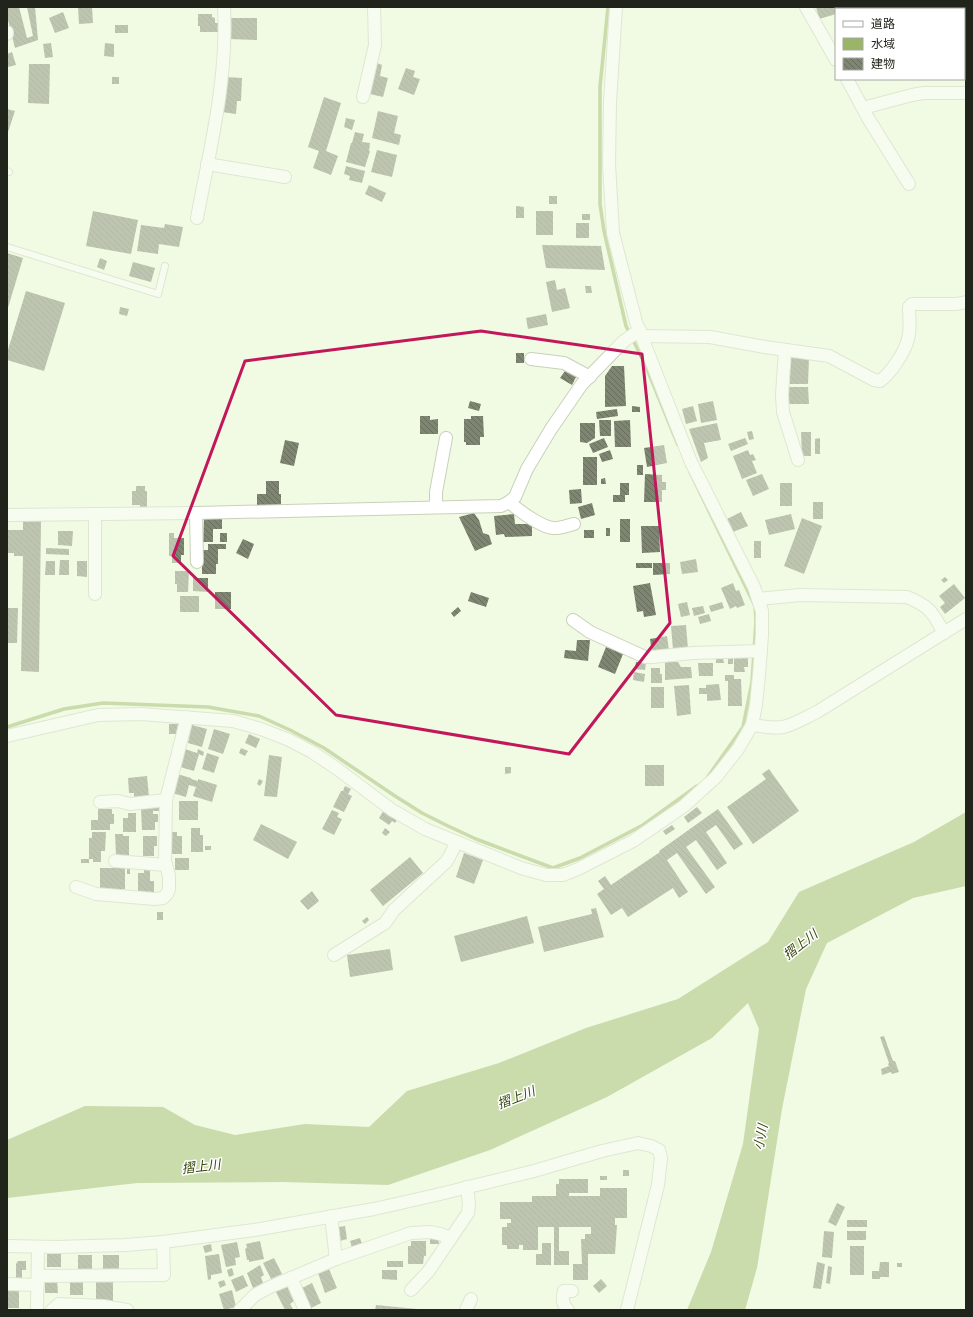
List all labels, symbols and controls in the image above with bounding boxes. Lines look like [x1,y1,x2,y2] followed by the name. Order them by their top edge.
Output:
[835,8,965,80] legend
[871,16,895,31] text: 道路
[871,36,895,51] text: 水域
[871,56,895,71] text: 建物
[780,924,822,962] water label: 摺上川
[495,1082,539,1111] water label: 摺上川
[750,1121,771,1151] water label: 小川
[181,1155,223,1176] water label: 摺上川

